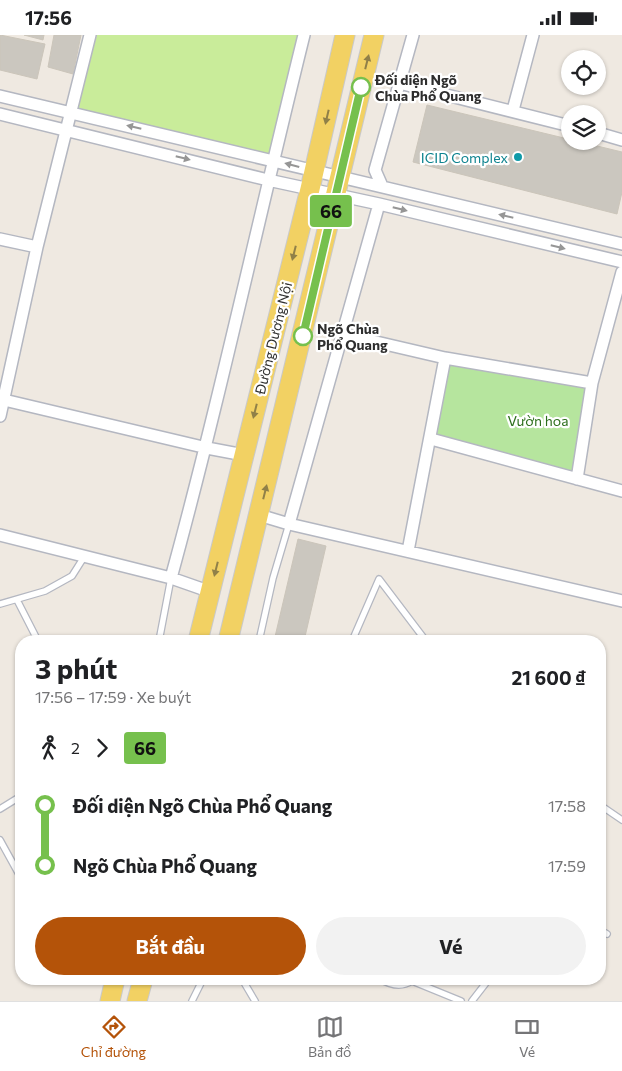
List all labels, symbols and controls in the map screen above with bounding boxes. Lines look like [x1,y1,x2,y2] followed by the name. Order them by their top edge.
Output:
[25,6,72,29] text: 17:56
[561,50,606,150] map controls
[561,50,606,95] button: locate
[363,55,371,70] one-way arrow
[374,71,482,104] place label: Đối diện Ngõ Chùa Phổ Quang
[351,77,371,97] marker: Đối diện Ngõ Chùa Phổ Quang
[561,105,606,150] button: layers
[323,109,331,124] one-way arrow
[126,123,141,131] one-way arrow
[421,149,509,166] place label: ICID Complex
[512,151,524,163] marker: ICID Complex
[176,154,191,162] one-way arrow
[284,160,299,168] one-way arrow
[308,195,354,227] line badge: 66
[320,200,342,222] text: 66
[392,205,407,213] one-way arrow
[499,212,514,220] one-way arrow
[550,243,565,251] one-way arrow
[290,246,298,261] one-way arrow
[251,280,295,397] street label: Đường Dương Nội
[317,320,388,353] place label: Ngõ Chùa Phổ Quang
[293,326,313,346] marker: Ngõ Chùa Phổ Quang
[251,404,259,419] one-way arrow
[507,412,569,429] park label: Vườn hoa
[261,484,269,499] one-way arrow
[212,562,220,577] one-way arrow
[35,651,117,685] text: 3 phút
[512,666,586,689] text: 21 600 ₫
[35,687,191,706] text: 17:56 – 17:59 · Xe buýt
[35,734,63,762] icon: walk
[88,734,116,762] icon: forward
[134,737,156,759] text: 66
[71,738,80,757] text: 2
[73,794,332,817] text: Đối diện Ngõ Chùa Phổ Quang
[548,796,586,815] text: 17:58
[73,854,257,877] text: Ngõ Chùa Phổ Quang
[548,856,586,875] text: 17:59
[35,917,306,975] button: Bắt đầu
[316,917,586,975] button: Vé
[81,1013,146,1060] tab: Chỉ đường
[308,1013,351,1060] tab: Bản đồ
[513,1013,541,1060] tab: Vé

